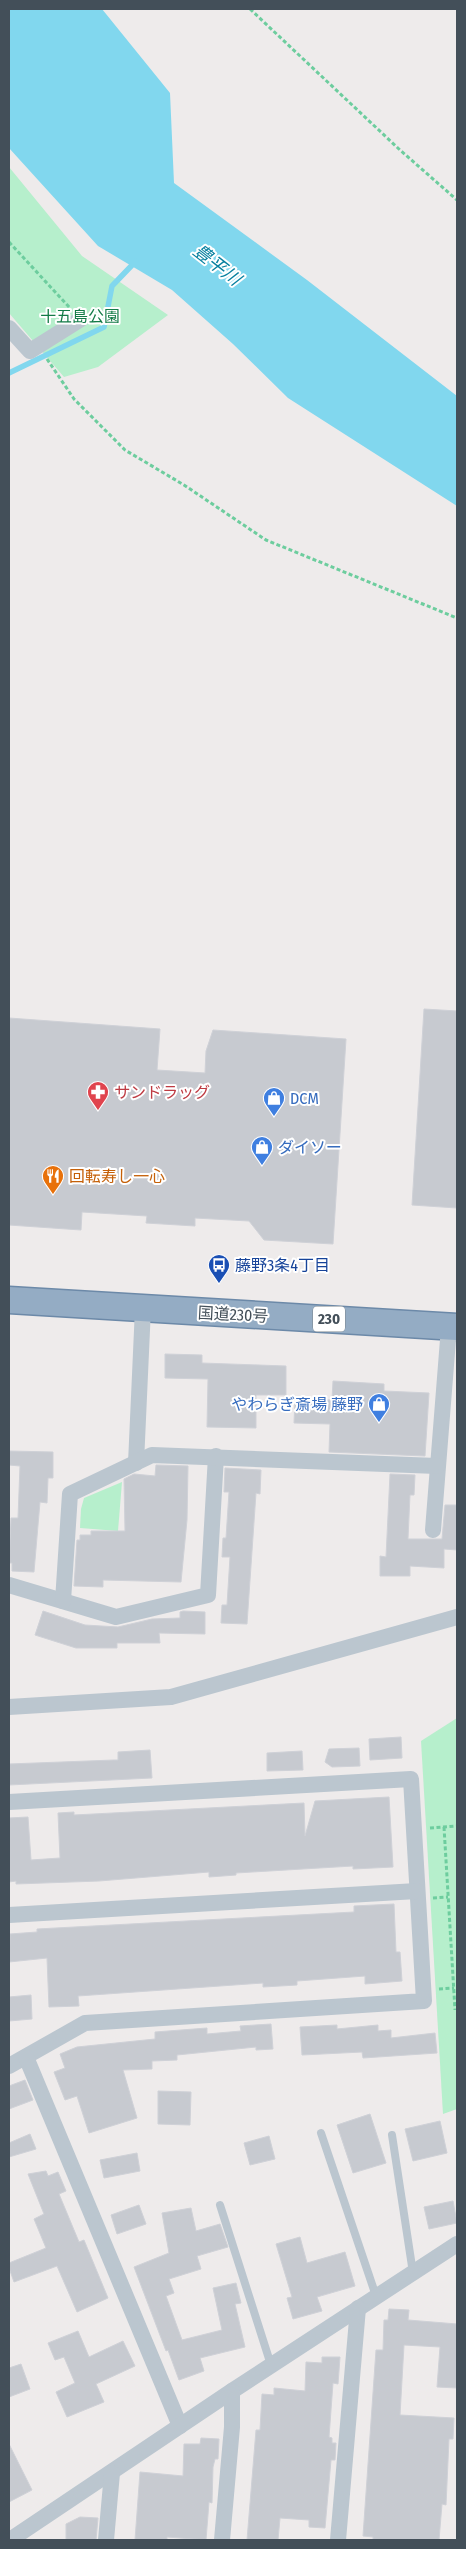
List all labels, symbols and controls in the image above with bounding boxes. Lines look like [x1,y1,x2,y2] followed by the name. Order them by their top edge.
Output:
[189,240,247,292] water label: 豊平川
[40,307,120,326] park label: 十五島公園
[86,1080,110,1111] pharmacy icon: サンドラッグ
[114,1083,210,1102] place label: サンドラッグ
[262,1086,286,1117] shop icon: DCM
[290,1089,319,1108] place label: DCM
[250,1135,274,1166] shop icon: ダイソー
[278,1138,342,1157] place label: ダイソー
[41,1164,65,1195] restaurant icon: 回転寿し一心
[69,1167,165,1186] place label: 回転寿し一心
[207,1253,231,1284] bus stop icon: 藤野3条4丁目
[235,1256,330,1275] place label: 藤野3条4丁目
[197,1303,269,1326] street label: 国道230号
[313,1306,345,1332] road number: 230
[367,1392,391,1423] shop icon: やわらぎ斎場 藤野
[231,1395,363,1414] place label: やわらぎ斎場 藤野

